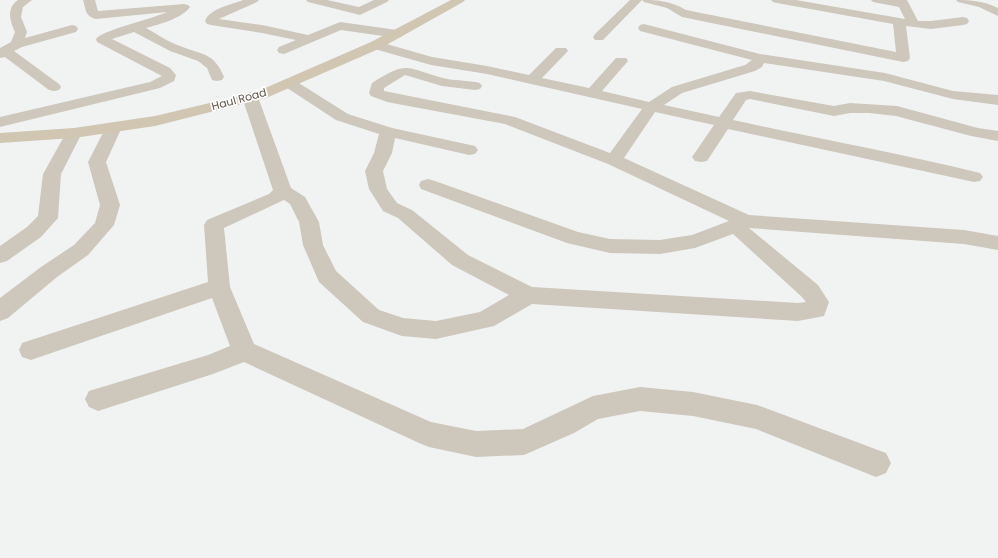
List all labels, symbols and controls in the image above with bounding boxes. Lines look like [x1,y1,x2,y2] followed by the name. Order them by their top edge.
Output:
[210,84,268,114] street label: Haul Road

